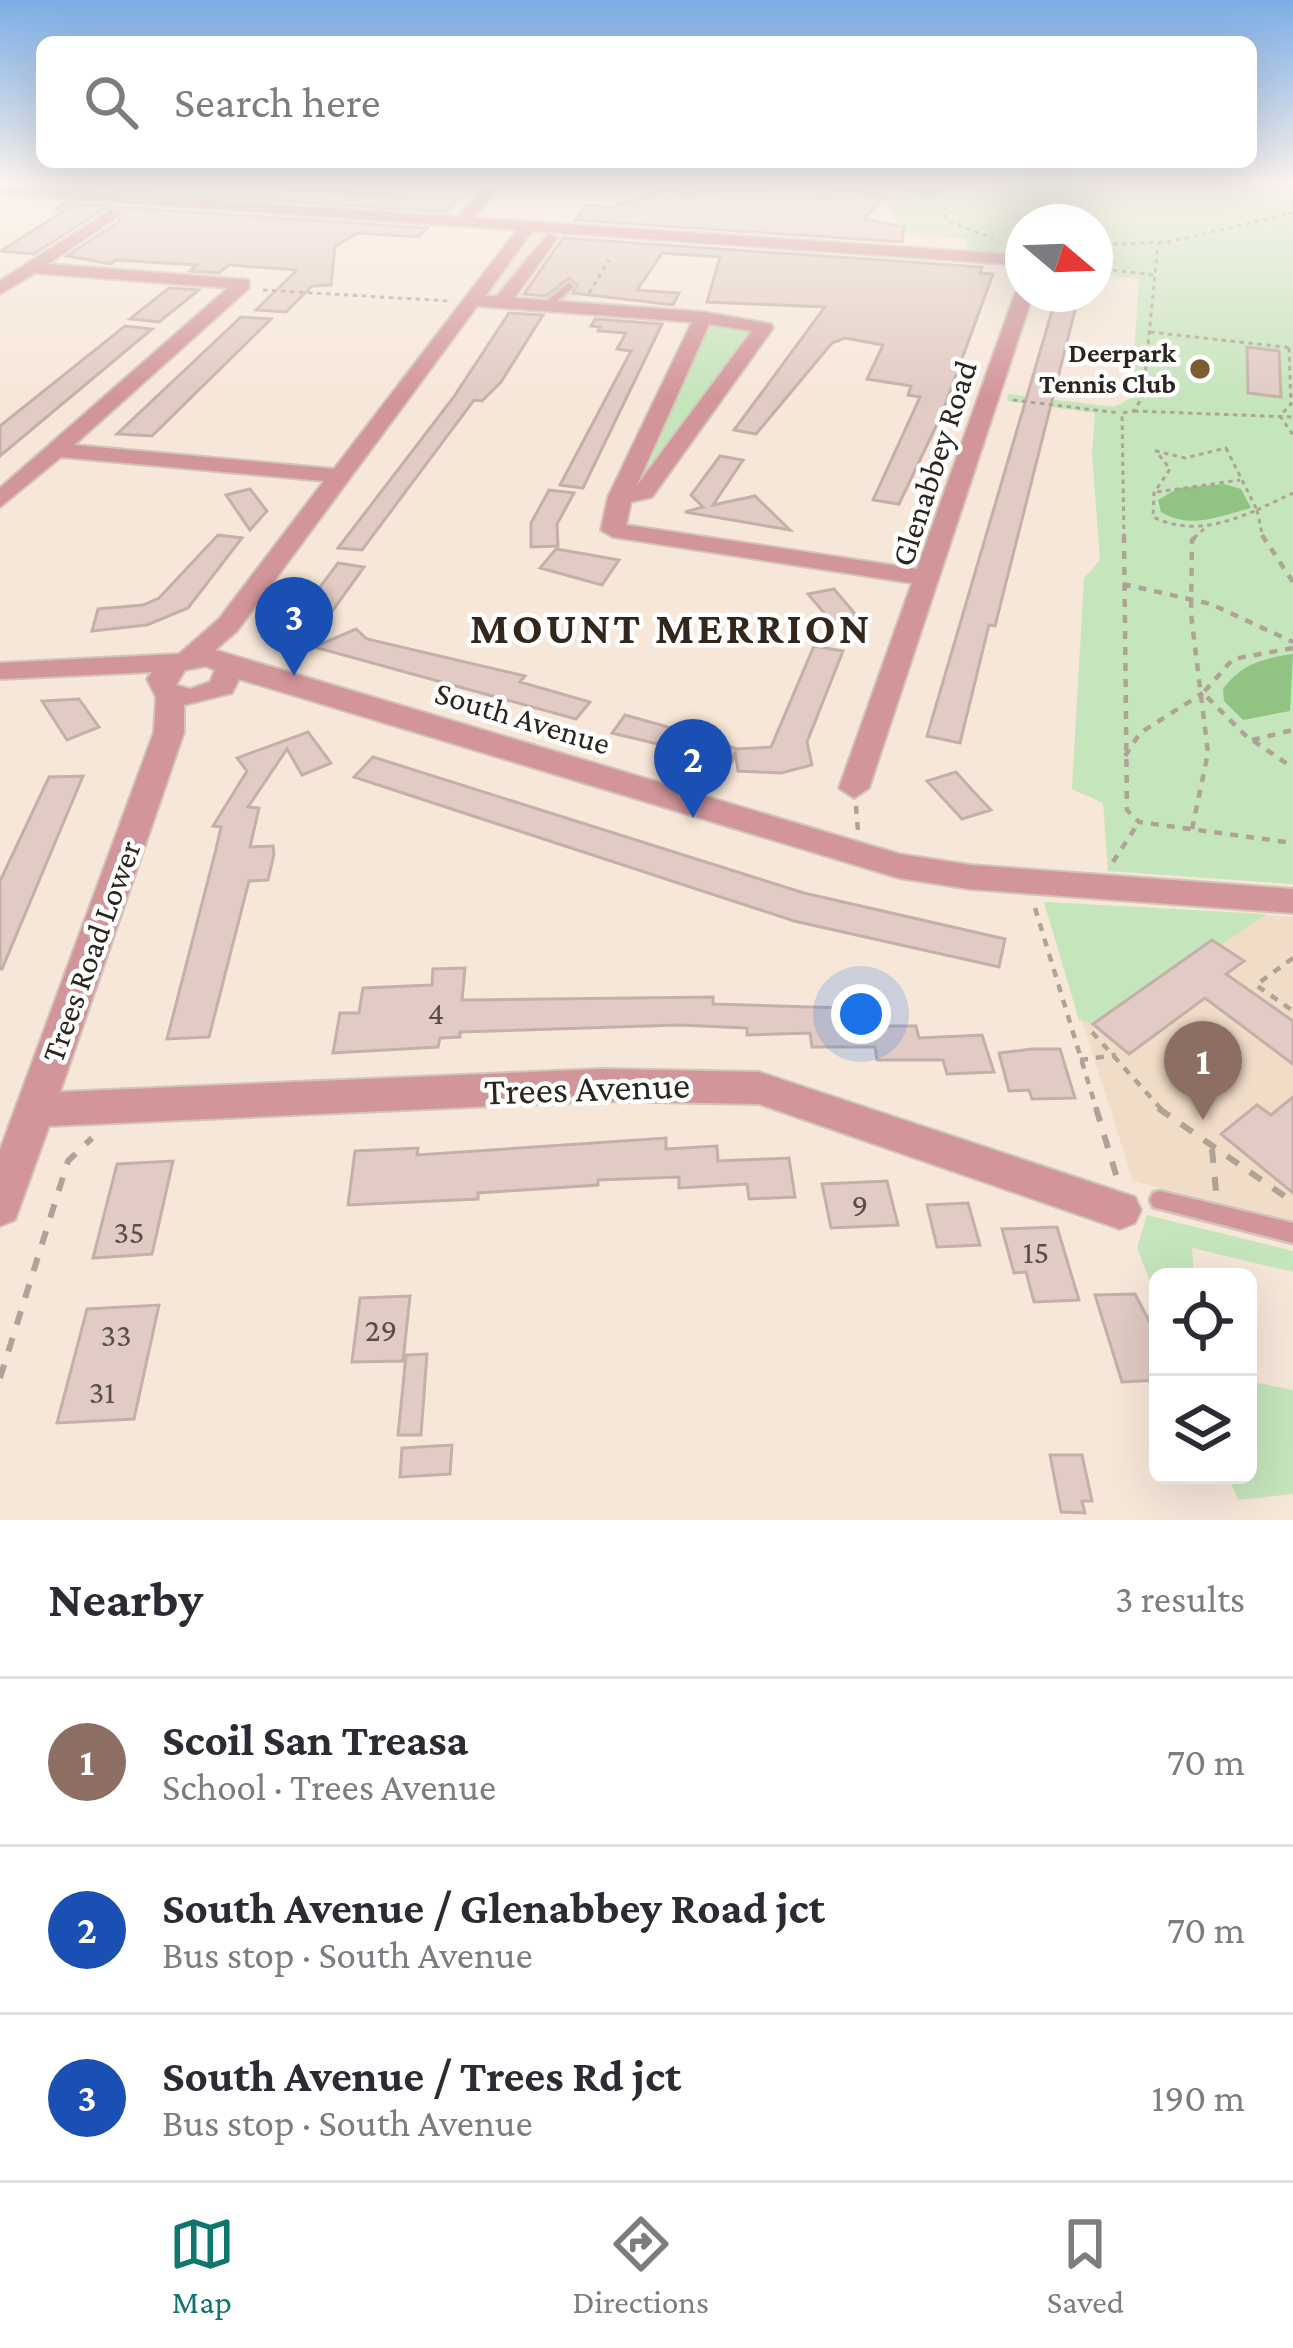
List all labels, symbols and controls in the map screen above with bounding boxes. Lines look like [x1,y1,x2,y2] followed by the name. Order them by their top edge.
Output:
[36,36,1257,168] search box
[78,69,144,135] icon: search
[174,77,381,127] text: Search here
[1005,204,1113,312] north arrow
[1039,338,1176,399] place label: Deerpark Tennis Club
[883,356,984,570] street label: Glenabbey Road
[1187,356,1213,382] marker: Deerpark Tennis Club
[255,577,333,676] pin: 3
[470,603,872,653] district label: MOUNT MERRION
[431,673,615,762] street label: South Avenue
[654,719,732,818] pin: 2
[33,835,148,1067] street label: Trees Road Lower
[831,984,891,1044] your location
[428,994,444,1031] house number: 4
[1164,1021,1242,1120] pin: 1
[483,1062,691,1113] street label: Trees Avenue
[852,1186,868,1223] house number: 9
[113,1213,145,1250] house number: 35
[1023,1233,1049,1270] house number: 15
[1149,1268,1257,1484] map controls
[1149,1268,1257,1376] button: locate
[365,1311,397,1348] house number: 29
[100,1316,132,1353] house number: 33
[89,1373,115,1410] house number: 31
[1149,1376,1257,1484] button: layers
[48,1570,203,1627] text: Nearby
[1115,1577,1245,1620] text: 3 results
[162,1715,468,1765] text: Scoil San Treasa
[80,1740,94,1783] text: 1
[1167,1740,1245,1783] text: 70 m
[162,1765,496,1808] text: School · Trees Avenue
[162,1883,825,1933] text: South Avenue / Glenabbey Road jct
[77,1908,97,1951] text: 2
[1167,1908,1245,1951] text: 70 m
[162,1933,533,1976] text: Bus stop · South Avenue
[162,2051,681,2101] text: South Avenue / Trees Rd jct
[77,2076,97,2119] text: 3
[1152,2076,1245,2119] text: 190 m
[162,2101,533,2144] text: Bus stop · South Avenue
[169,2211,235,2320] tab: Map
[573,2211,709,2320] tab: Directions
[1047,2211,1124,2320] tab: Saved

